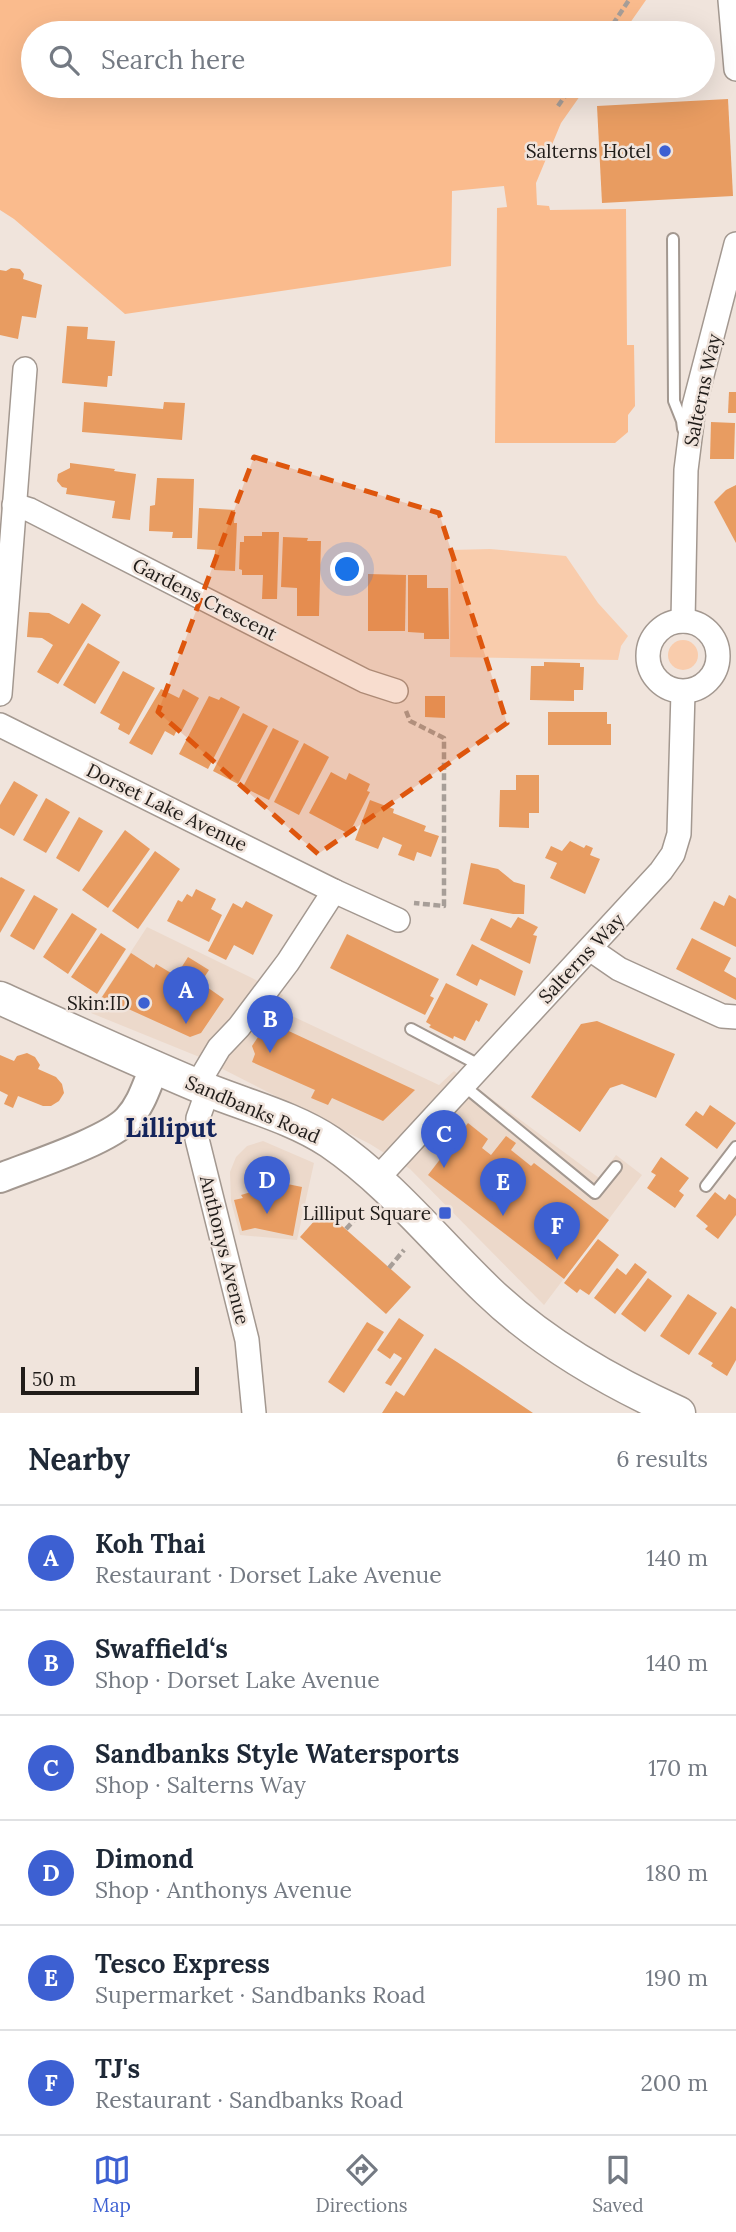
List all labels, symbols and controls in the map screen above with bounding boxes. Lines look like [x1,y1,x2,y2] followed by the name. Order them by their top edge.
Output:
[21,21,715,98] search box
[45,41,83,79] icon: search
[101,43,245,76] text: Search here
[526,139,651,163] place label: Salterns Hotel
[657,143,673,159] marker: Salterns Hotel
[678,331,726,449] street label: Salterns Way
[129,552,282,646] street label: Gardens Crescent
[330,552,364,586] your location
[83,758,251,856] street label: Dorset Lake Avenue
[533,908,629,1008] street label: Salterns Way
[163,966,209,1024] pin: A
[67,991,130,1015] place label: Skin:ID
[136,995,152,1011] marker: Skin:ID
[247,995,293,1053] pin: B
[182,1070,324,1148] street label: Sandbanks Road
[421,1110,467,1168] pin: C
[125,1111,218,1144] district label: Lilliput
[244,1156,290,1214] pin: D
[480,1158,526,1216] pin: E
[195,1172,255,1327] street label: Anthonys Avenue
[303,1201,431,1225] place label: Lilliput Square
[534,1202,580,1260] pin: F
[437,1205,453,1221] marker: Lilliput Square
[21,1364,200,1396] scale bar
[32,1367,76,1391] text: 50 m
[28,1440,130,1478] text: Nearby
[616,1444,708,1473] text: 6 results
[95,1527,206,1560] text: Koh Thai
[43,1543,59,1572] text: A
[646,1543,708,1572] text: 140 m
[95,1560,442,1589] text: Restaurant · Dorset Lake Avenue
[95,1632,228,1665] text: Swaffield‘s
[43,1648,59,1677] text: B
[646,1648,708,1677] text: 140 m
[95,1665,380,1694] text: Shop · Dorset Lake Avenue
[95,1737,459,1770] text: Sandbanks Style Watersports
[43,1753,59,1782] text: C
[648,1753,708,1782] text: 170 m
[95,1770,306,1799] text: Shop · Salterns Way
[95,1842,194,1875] text: Dimond
[42,1858,60,1887] text: D
[646,1858,708,1887] text: 180 m
[95,1875,352,1904] text: Shop · Anthonys Avenue
[95,1947,270,1980] text: Tesco Express
[44,1963,58,1992] text: E
[645,1963,708,1992] text: 190 m
[95,1980,426,2009] text: Supermarket · Sandbanks Road
[95,2052,140,2085] text: TJ's
[44,2068,58,2097] text: F
[640,2068,708,2097] text: 200 m
[95,2085,403,2114] text: Restaurant · Sandbanks Road
[92,2151,131,2217] tab: Map
[316,2151,408,2217] tab: Directions
[592,2151,644,2217] tab: Saved

